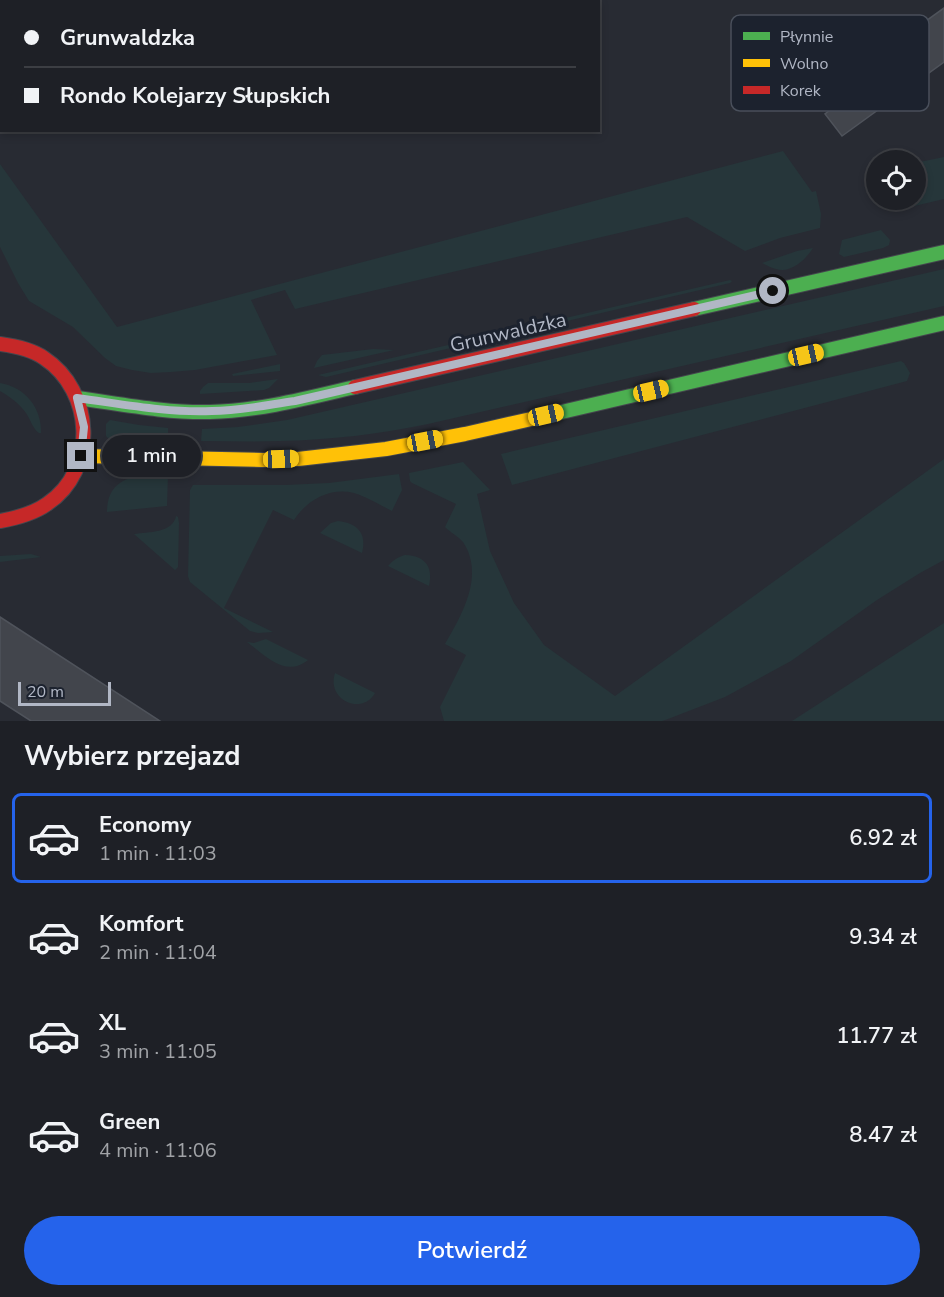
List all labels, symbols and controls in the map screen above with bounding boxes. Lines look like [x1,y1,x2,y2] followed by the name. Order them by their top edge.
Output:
[731,15,929,111] legend
[60,23,195,53] text: Grunwaldzka
[780,26,833,48] text: Płynnie
[780,53,828,75] text: Wolno
[780,80,822,102] text: Korek
[60,81,330,111] text: Rondo Kolejarzy Słupskich
[866,150,926,210] map controls
[866,150,926,210] button: locate
[759,277,786,304] route start
[447,306,569,359] street label: Grunwaldzka
[786,342,826,368] car
[631,378,671,404] car
[526,402,566,428] car
[406,429,444,453] car
[102,435,201,477] callout: 1 min
[67,442,94,469] route end
[126,442,177,469] text: 1 min
[263,449,299,469] car
[18,679,111,706] scale bar
[27,681,64,703] text: 20 m
[24,738,241,775] text: Wybierz przejazd
[99,810,191,840] text: Economy
[27,811,81,865] icon: car
[849,823,917,853] text: 6.92 zł
[99,840,217,867] text: 1 min · 11:03
[99,909,183,939] text: Komfort
[27,910,81,964] icon: car
[849,922,917,952] text: 9.34 zł
[99,939,217,966] text: 2 min · 11:04
[99,1008,126,1038] text: XL
[27,1009,81,1063] icon: car
[836,1021,917,1051] text: 11.77 zł
[99,1038,217,1065] text: 3 min · 11:05
[99,1107,160,1137] text: Green
[27,1108,81,1162] icon: car
[849,1120,917,1150] text: 8.47 zł
[99,1137,217,1164] text: 4 min · 11:06
[24,1216,920,1285] button: Potwierdź

